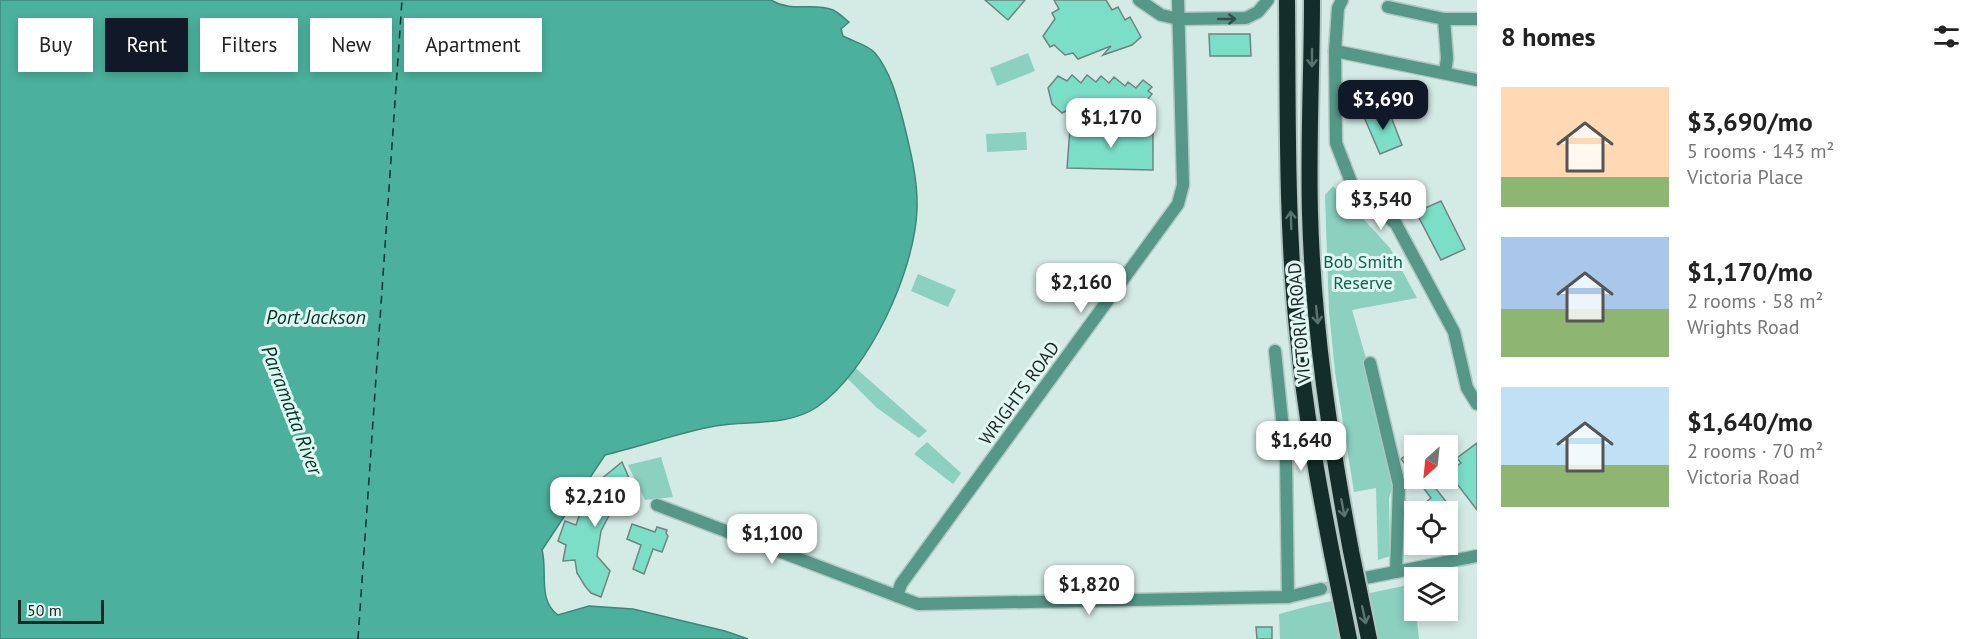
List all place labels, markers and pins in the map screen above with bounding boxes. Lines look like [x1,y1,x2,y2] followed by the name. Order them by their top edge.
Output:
[1334,80,1432,131] pin: $3,690
[1062,98,1160,149] pin: $1,170
[1332,180,1430,231] pin: $3,540
[1032,263,1130,314] pin: $2,160
[1252,421,1350,472] pin: $1,640
[546,477,644,528] pin: $2,210
[723,514,821,565] pin: $1,100
[1040,565,1138,616] pin: $1,820

